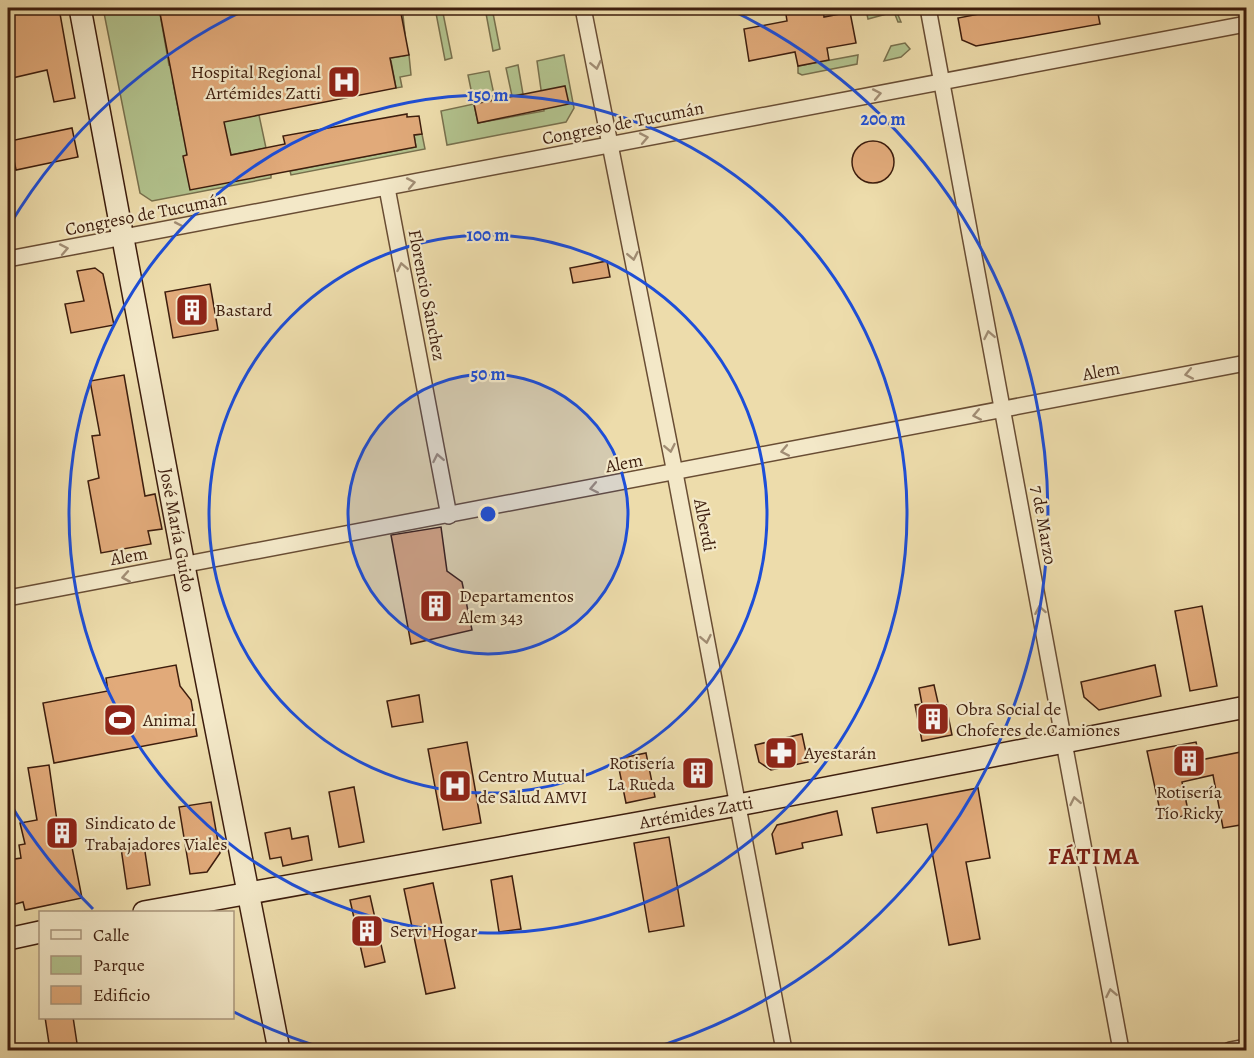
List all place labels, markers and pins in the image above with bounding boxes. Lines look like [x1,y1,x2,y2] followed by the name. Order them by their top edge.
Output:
[191,60,322,105] place label: Hospital Regional Artémides Zatti
[326,64,362,100] hospital icon: Hospital Regional Artémides Zatti
[174,292,210,328] building icon: Bastard
[215,298,272,322] place label: Bastard
[478,504,498,524] centre of rings
[458,584,574,629] place label: Departamentos Alem 343
[418,588,454,624] building icon: Departamentos Alem 343
[956,697,1120,742] place label: Obra Social de Choferes de Camiones
[915,701,951,737] building icon: Obra Social de Choferes de Camiones
[102,702,138,738] sports icon: Animal
[142,708,196,732] place label: Animal
[763,735,799,771] pharmacy icon: Ayestarán
[803,741,877,765] place label: Ayestarán
[1171,743,1207,779] building icon: Rotisería Tío Ricky
[608,751,676,796] place label: Rotisería La Rueda
[680,755,716,791] building icon: Rotisería La Rueda
[478,764,587,809] place label: Centro Mutual de Salud AMVI
[437,768,473,804] hospital icon: Centro Mutual de Salud AMVI
[1155,780,1224,825] place label: Rotisería Tío Ricky
[85,811,227,856] place label: Sindicato de Trabajadores Viales
[44,815,80,851] building icon: Sindicato de Trabajadores Viales
[349,913,385,949] building icon: Servi Hogar
[390,919,477,943] place label: Servi Hogar

